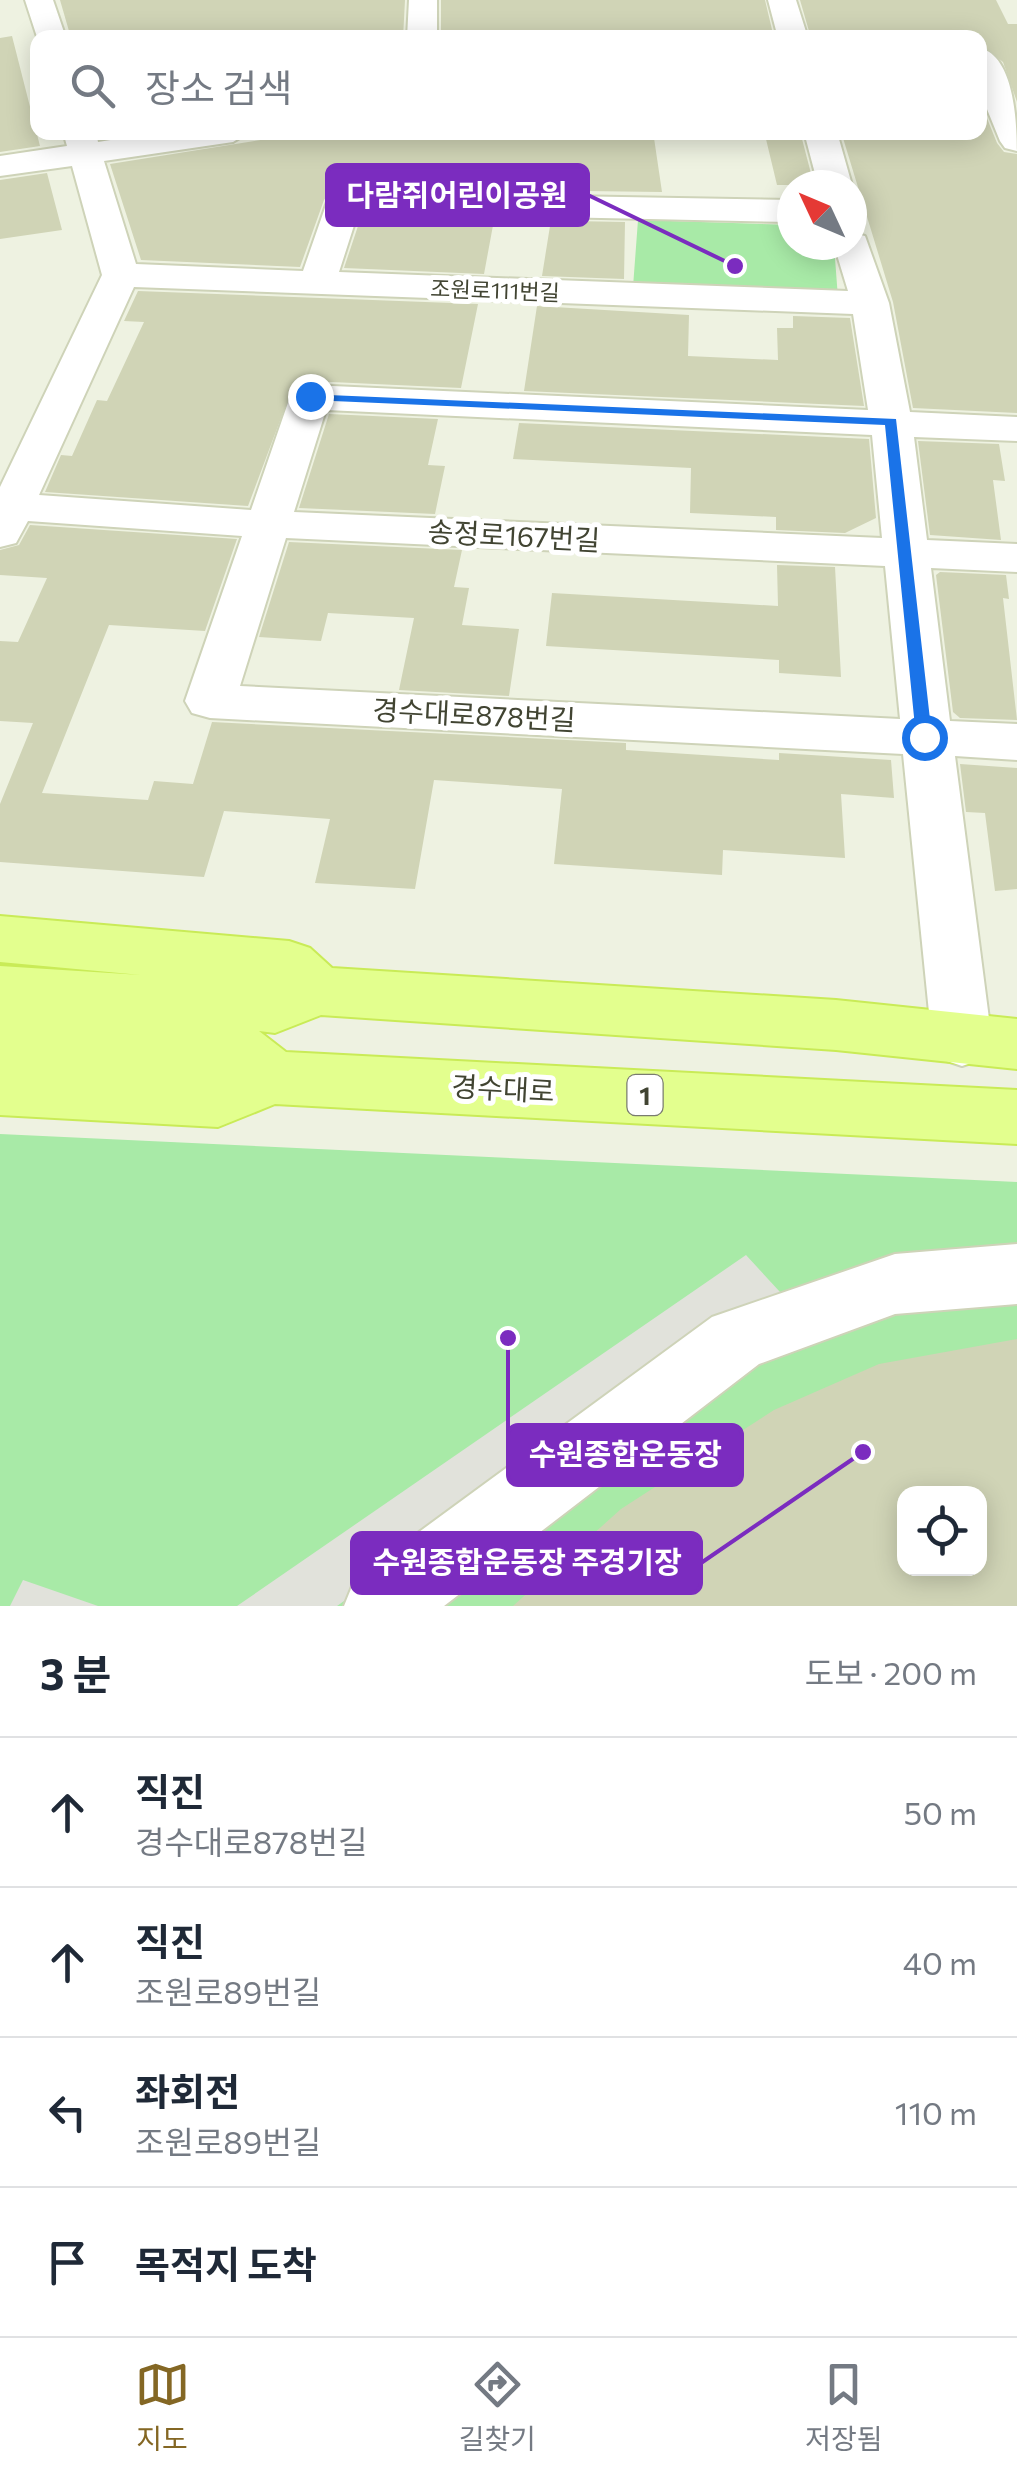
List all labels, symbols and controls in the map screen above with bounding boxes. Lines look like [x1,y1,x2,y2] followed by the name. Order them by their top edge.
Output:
[30,30,987,140] search box
[65,58,120,113] icon: search
[145,63,292,110] text: 장소 검색
[327,165,588,225] callout: 다람쥐어린이공원
[777,170,867,260] north arrow
[347,175,567,212] text: 다람쥐어린이공원
[430,274,560,306] street label: 조원로111번길
[288,374,334,420] route end
[427,514,601,556] street label: 송정로167번길
[372,692,576,736] street label: 경수대로878번길
[902,715,948,761] route start
[451,1068,555,1108] street label: 경수대로
[628,1075,662,1115] road number: 1
[508,1425,742,1485] callout: 수원종합운동장
[528,1434,722,1471] text: 수원종합운동장
[897,1486,987,1576] map controls
[897,1486,987,1576] button: locate
[352,1533,701,1593] callout: 수원종합운동장 주경기장
[372,1542,682,1579] text: 수원종합운동장 주경기장
[40,1647,111,1699] text: 3 분
[805,1652,977,1692] text: 도보 · 200 m
[135,1767,205,1814] text: 직진
[40,1785,95,1840] icon: ahead
[904,1792,977,1832] text: 50 m
[135,1821,367,1861] text: 경수대로878번길
[135,1917,205,1964] text: 직진
[40,1935,95,1990] icon: ahead
[903,1942,977,1982] text: 40 m
[135,1971,321,2011] text: 조원로89번길
[135,2067,240,2114] text: 좌회전
[40,2085,95,2140] icon: left
[895,2092,977,2132] text: 110 m
[135,2121,321,2161] text: 조원로89번길
[40,2235,95,2290] icon: arrive
[135,2240,317,2287] text: 목적지 도착
[135,2357,190,2457] tab: 지도
[459,2357,536,2457] tab: 길찾기
[805,2357,882,2457] tab: 저장됨

